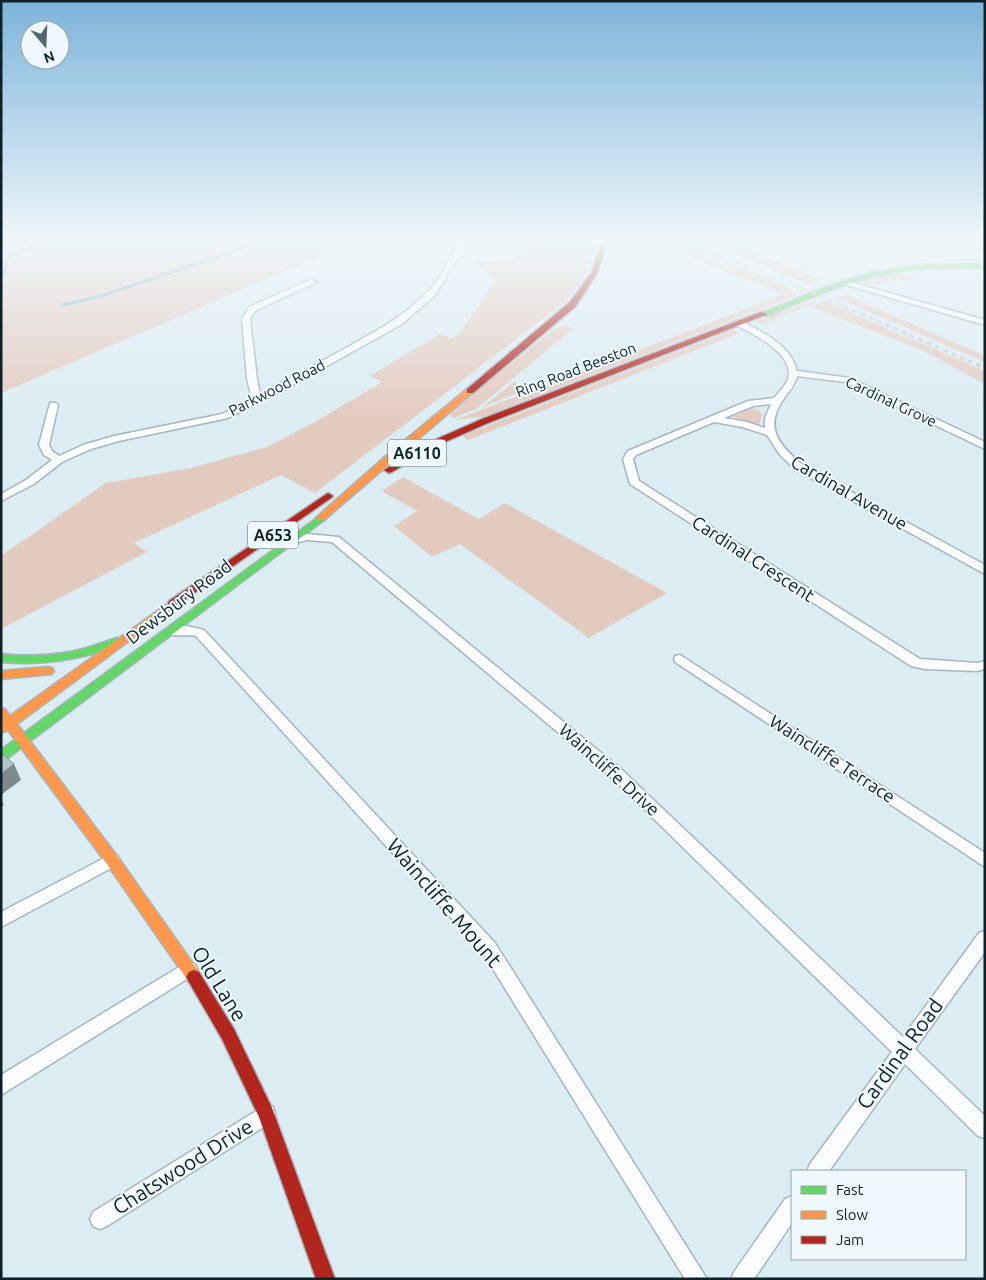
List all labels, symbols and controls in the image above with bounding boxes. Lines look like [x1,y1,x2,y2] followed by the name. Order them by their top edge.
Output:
[20,20,70,70] north arrow
[42,48,57,67] text: N
[513,339,638,400] street label: Ring Road Beeston
[226,356,328,419] street label: Parkwood Road
[843,373,939,430] street label: Cardinal Grove
[388,439,446,466] road number: A6110
[788,451,911,534] street label: Cardinal Avenue
[689,511,818,605] street label: Cardinal Crescent
[248,522,298,548] road number: A653
[122,555,235,647] street label: Dewsbury Road
[766,710,899,806] street label: Waincliffe Terrace
[555,719,664,820] street label: Waincliffe Drive
[382,833,507,972] street label: Waincliffe Mount
[187,941,252,1025] street label: Old Lane
[851,994,947,1113] street label: Cardinal Road
[108,1113,257,1219] street label: Chatswood Drive
[791,1170,966,1260] legend
[836,1181,864,1198] text: Fast
[836,1206,869,1223] text: Slow
[836,1231,864,1248] text: Jam

